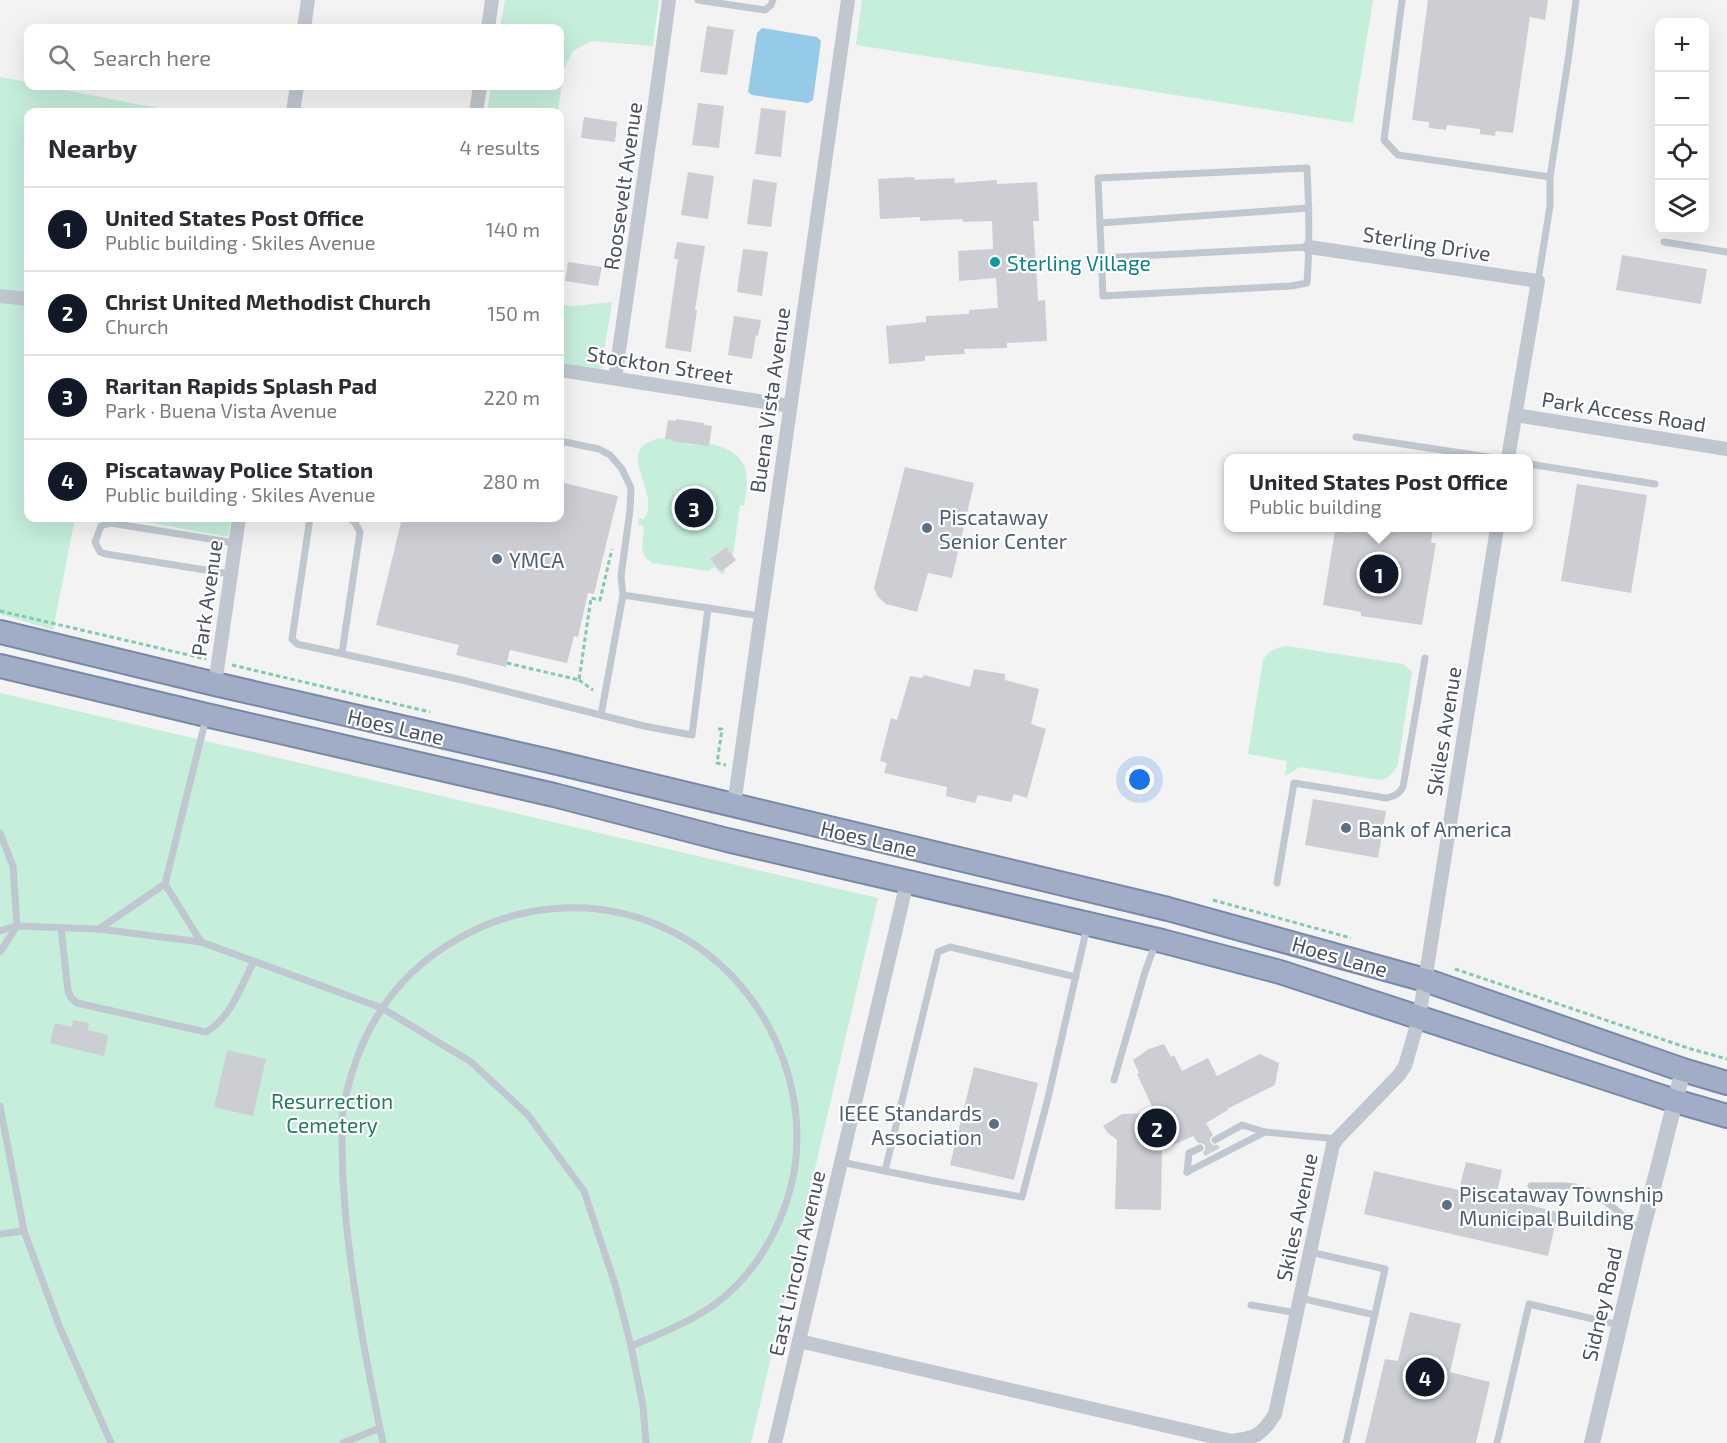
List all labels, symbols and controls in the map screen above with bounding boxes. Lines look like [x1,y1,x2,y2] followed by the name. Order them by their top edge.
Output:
[1655,18,1709,234] map controls
[1655,18,1709,72] button: +
[24,24,564,90] search box
[45,41,78,74] icon: search
[93,44,211,70] text: Search here
[1655,72,1709,126] button: −
[598,100,646,272] street label: Roosevelt Avenue
[1655,126,1709,180] button: locate
[48,132,137,163] text: Nearby
[460,135,540,159] text: 4 results
[1655,180,1709,234] button: layers
[105,204,364,230] text: United States Post Office
[63,217,72,241] text: 1
[486,217,540,241] text: 140 m
[1361,221,1493,265] street label: Sterling Drive
[105,230,375,254] text: Public building · Skiles Avenue
[1007,250,1151,275] place label: Sterling Village
[988,255,1002,269] marker: Sterling Village
[105,288,431,314] text: Christ United Methodist Church
[62,301,73,325] text: 2
[487,301,540,325] text: 150 m
[744,306,794,494] street label: Buena Vista Avenue
[105,314,169,338] text: Church
[585,340,735,388] street label: Stockton Street
[105,372,377,398] text: Raritan Rapids Splash Pad
[62,385,73,409] text: 3
[483,385,540,409] text: 220 m
[1540,386,1708,436] street label: Park Access Road
[105,398,337,422] text: Park · Buena Vista Avenue
[1224,454,1533,532] popup
[105,456,373,482] text: Piscataway Police Station
[1249,468,1508,494] text: United States Post Office
[61,469,74,493] text: 4
[483,469,540,493] text: 280 m
[105,482,375,506] text: Public building · Skiles Avenue
[674,486,714,530] pin: 3
[1249,494,1382,518] text: Public building
[939,504,1068,553] place label: Piscataway Senior Center
[920,521,934,535] marker: Piscataway Senior Center
[185,538,227,658] street label: Park Avenue
[509,547,564,572] place label: YMCA
[490,552,504,566] marker: YMCA
[1360,552,1398,596] pin: 1
[1420,665,1466,797] street label: Skiles Avenue
[345,703,447,749] street label: Hoes Lane
[1125,765,1154,794] your location
[818,815,920,861] street label: Hoes Lane
[1358,816,1512,841] place label: Bank of America
[1339,821,1353,835] marker: Bank of America
[1289,930,1391,982] street label: Hoes Lane
[271,1088,393,1137] park label: Resurrection Cemetery
[839,1100,982,1149] place label: IEEE Standards Association
[1138,1106,1176,1150] pin: 2
[987,1117,1001,1131] marker: IEEE Standards Association
[1270,1151,1322,1283] street label: Skiles Avenue
[762,1168,830,1358] street label: East Lincoln Avenue
[1459,1181,1664,1230] place label: Piscataway Township Municipal Building
[1440,1198,1454,1212] marker: Piscataway Township Municipal Building
[1576,1245,1626,1363] street label: Sidney Road
[1406,1354,1444,1400] pin: 4

